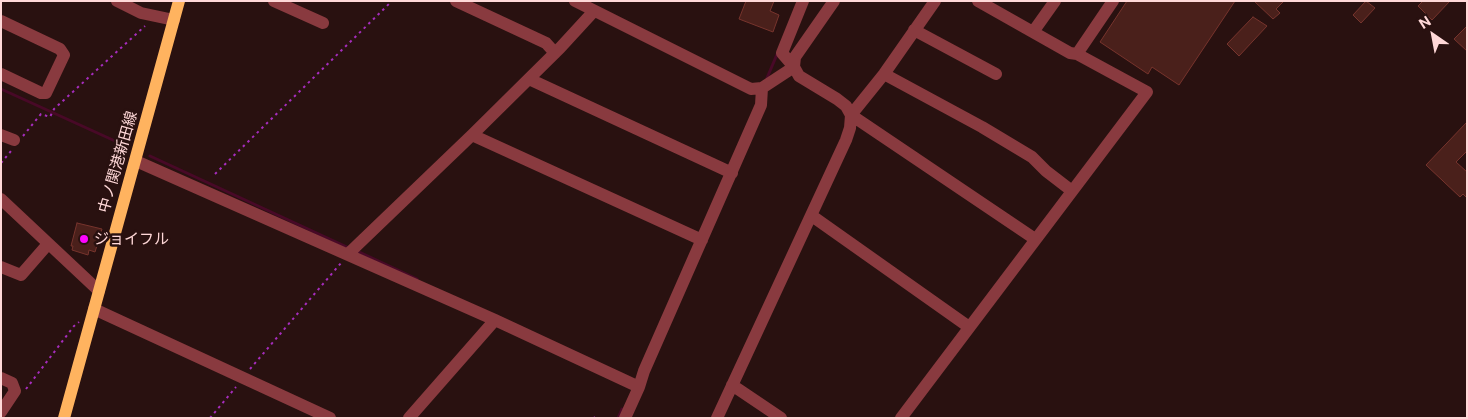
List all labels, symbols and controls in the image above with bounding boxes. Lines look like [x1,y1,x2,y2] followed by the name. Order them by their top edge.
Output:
[1408,10,1458,60] north arrow
[1416,13,1434,32] text: N
[95,109,141,215] street label: 中ノ関港新田線
[94,230,169,248] place label: ジョイフル
[78,233,90,245] marker: ジョイフル

